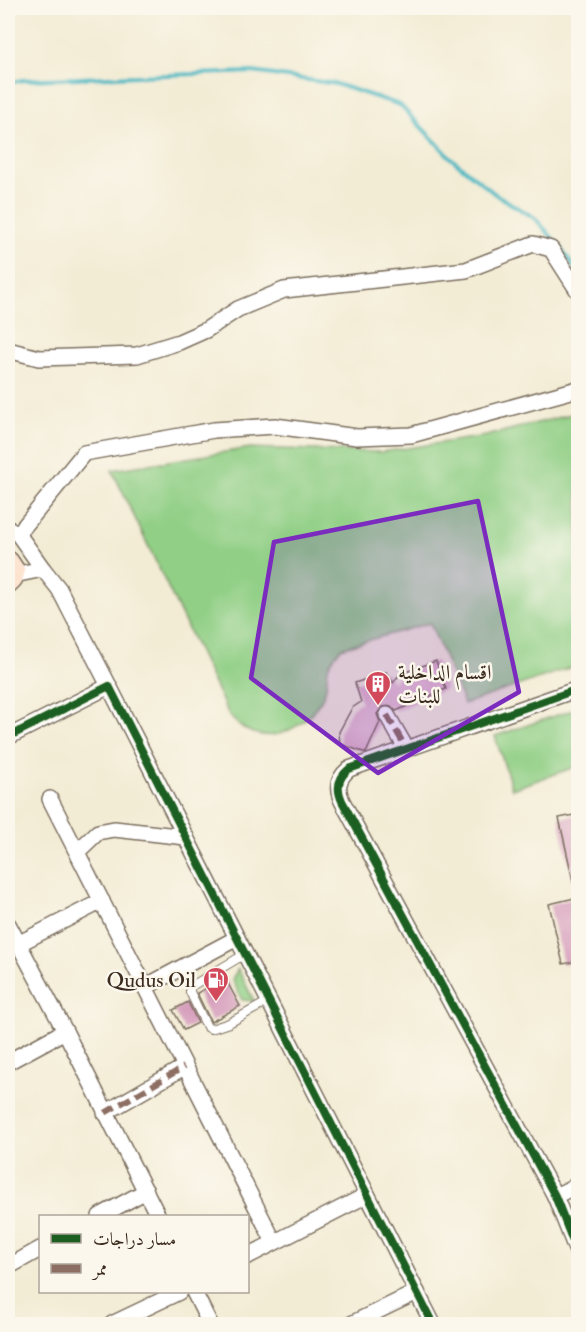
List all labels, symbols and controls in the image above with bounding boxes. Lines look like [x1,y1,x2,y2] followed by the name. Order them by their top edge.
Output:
[398,659,492,710] place label: اقسام الداخلیة للبنات
[363,669,393,707] building icon: اقسام الداخلیة للبنات
[201,965,231,1003] fuel station icon: Qudus Oil
[107,967,197,994] place label: Qudus Oil
[39,1215,249,1293] legend
[93,1228,176,1251] text: مسار دراجات
[91,1258,107,1281] text: ممر

